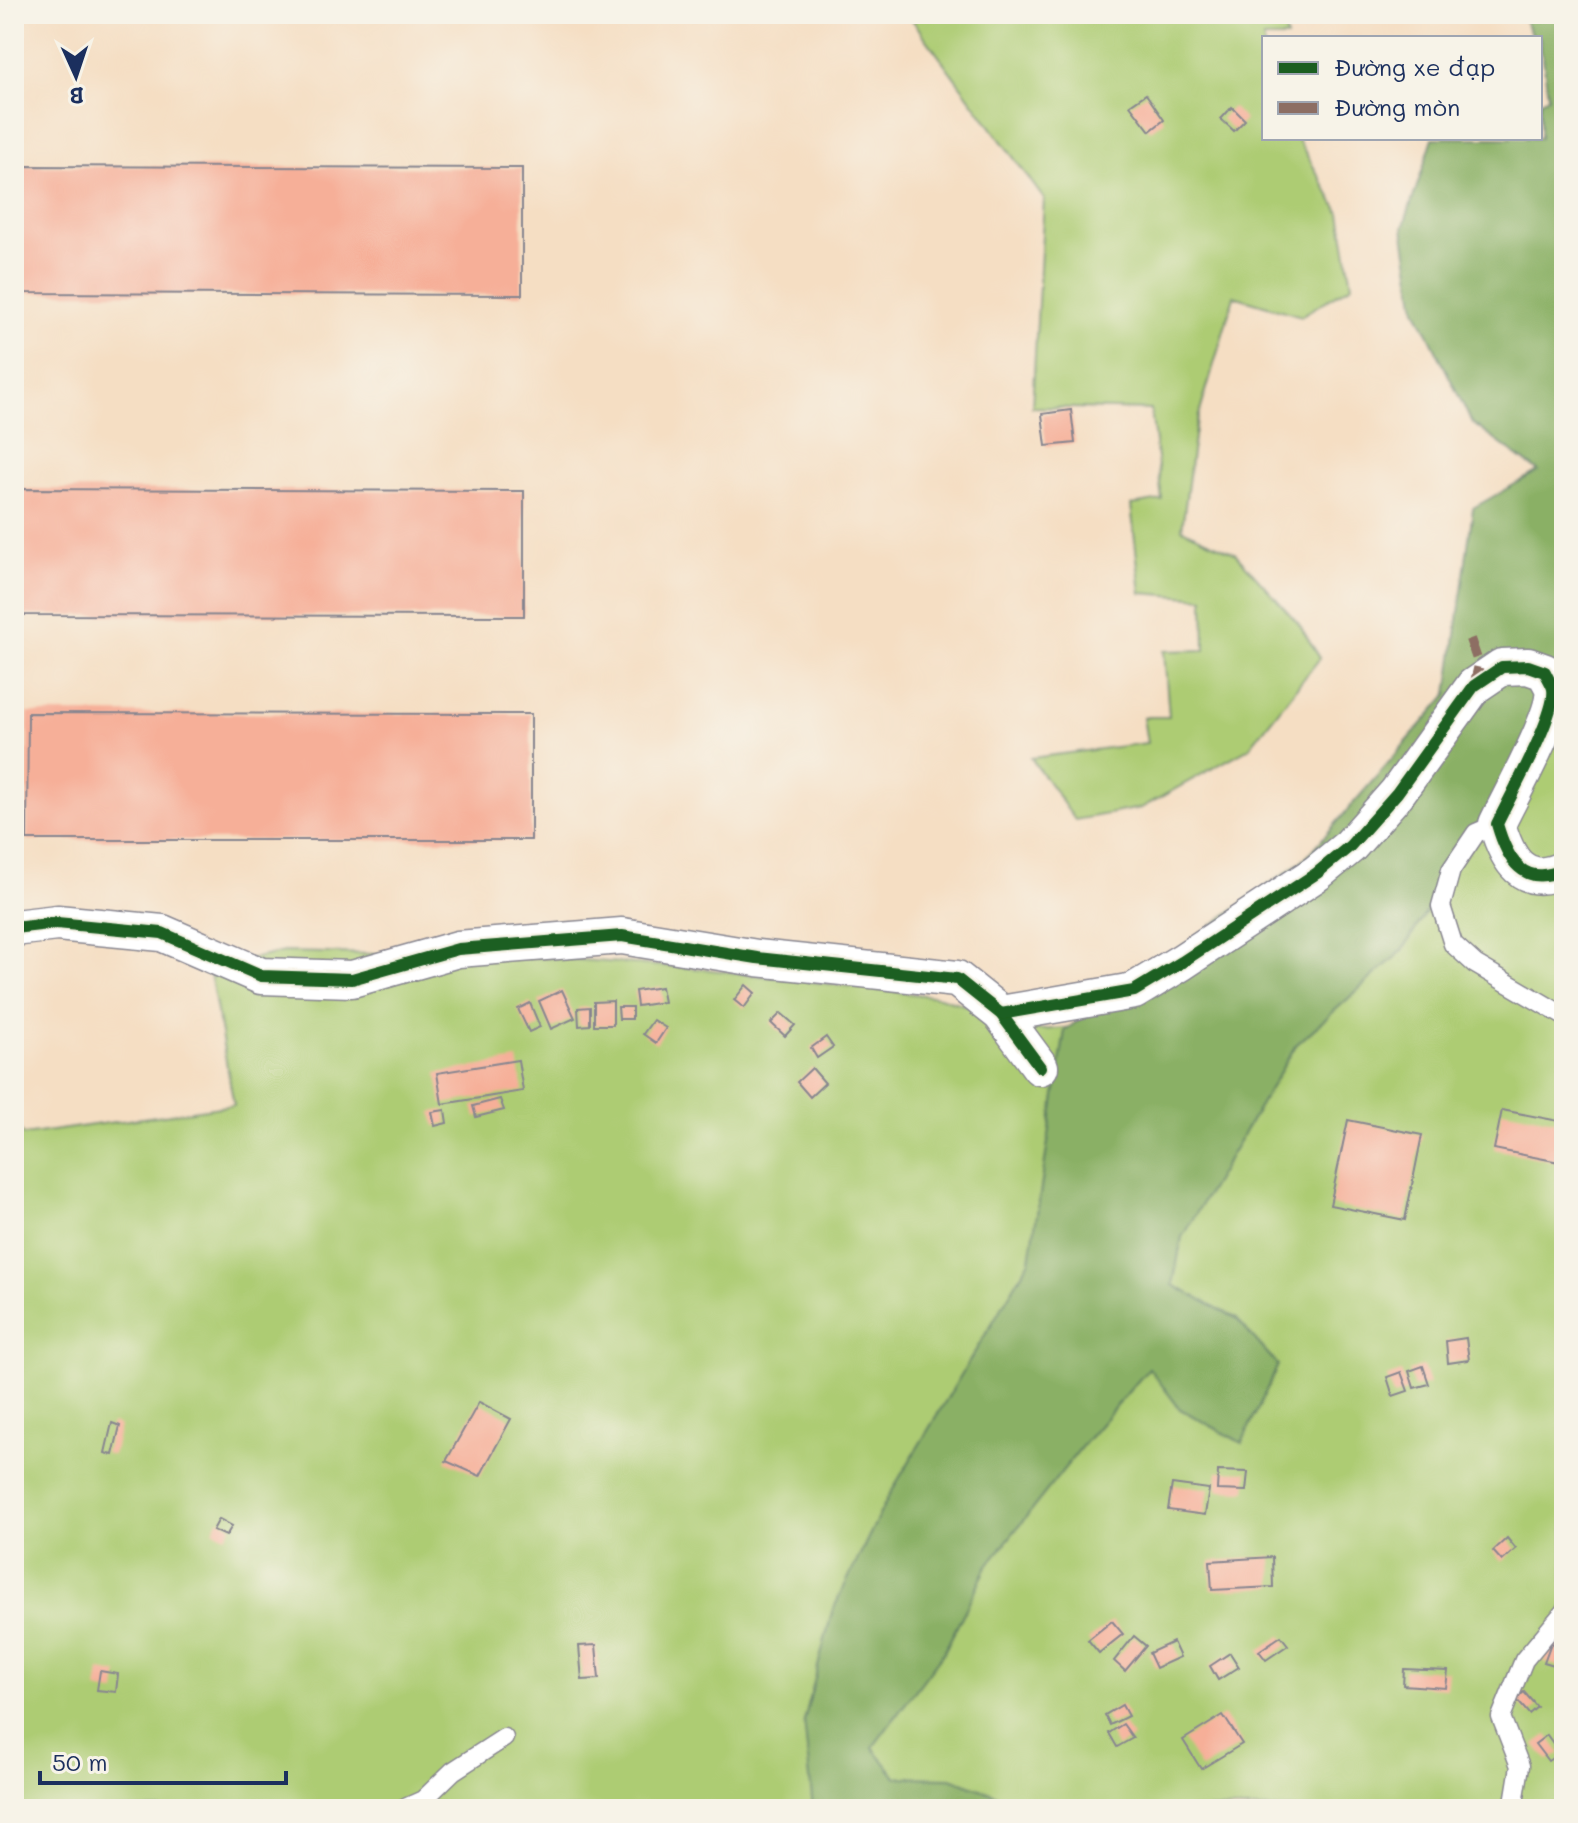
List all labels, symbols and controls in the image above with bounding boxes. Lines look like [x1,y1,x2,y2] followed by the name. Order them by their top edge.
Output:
[36,36,116,116] north arrow
[1262,36,1542,140] legend
[1334,51,1495,82] text: Đường xe đạp
[69,82,85,111] text: B
[1334,91,1460,122] text: Đường mòn
[40,1735,286,1785] scale bar
[52,1746,108,1777] text: 50 m

